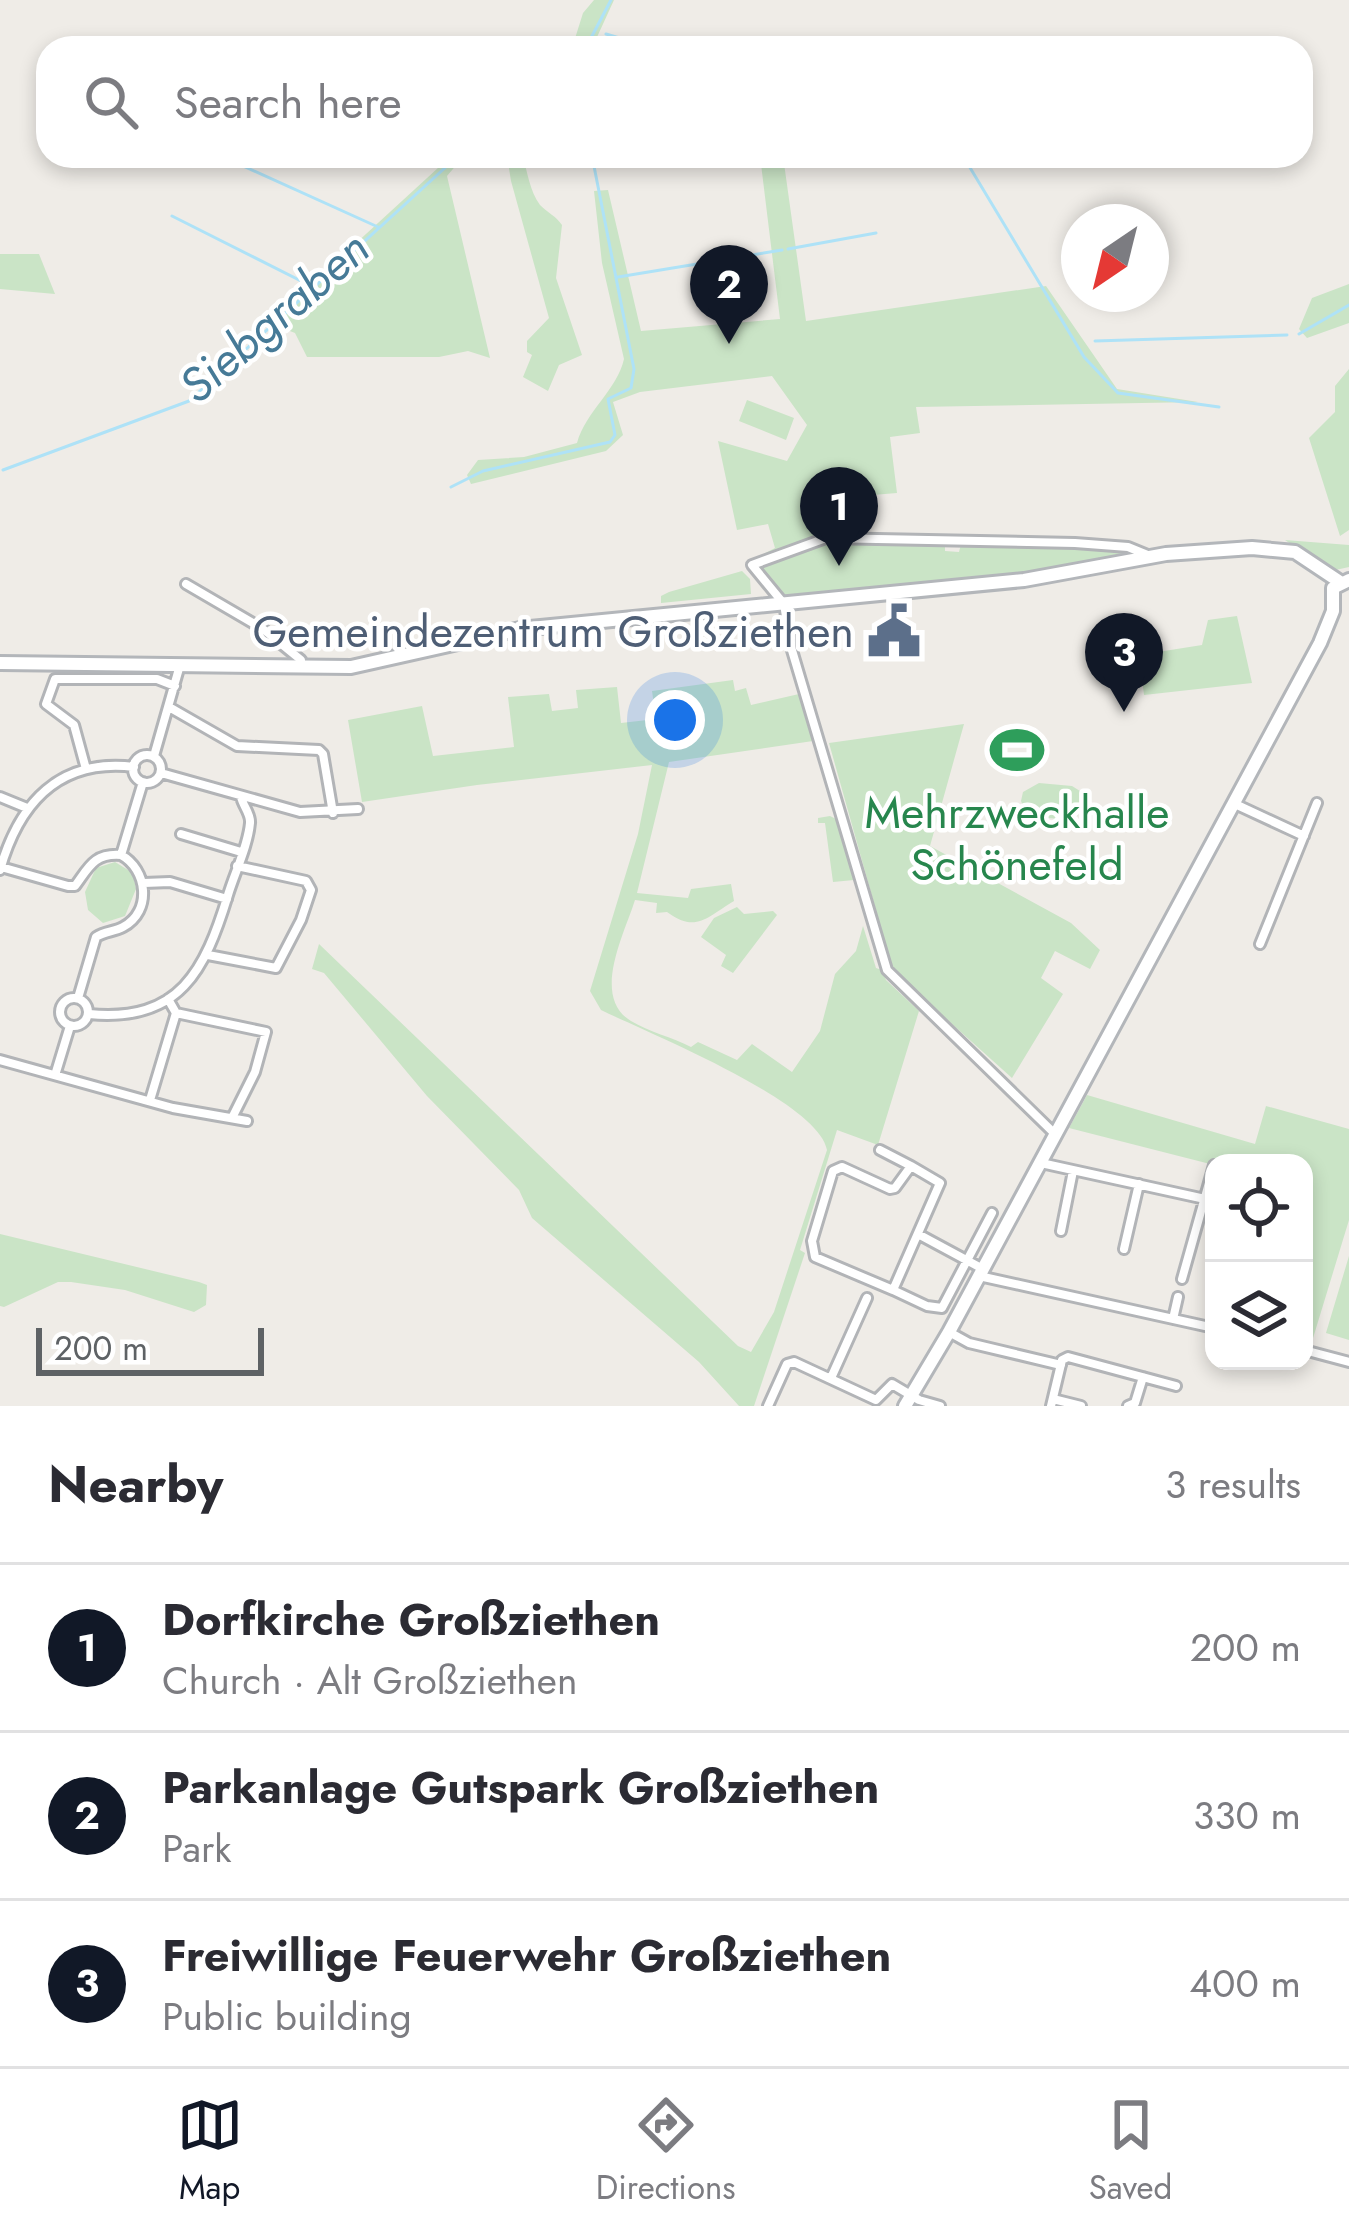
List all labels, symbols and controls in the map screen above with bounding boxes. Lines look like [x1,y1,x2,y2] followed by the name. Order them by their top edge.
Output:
[36,36,1313,168] search box
[78,69,144,135] icon: search
[174,70,402,135] text: Search here
[1061,204,1169,312] north arrow
[164,215,384,419] water label: Siebgraben
[690,245,768,344] pin: 2
[800,467,878,566] pin: 1
[252,599,854,664] place label: Gemeindezentrum Großziethen
[865,602,923,660] public building icon: Gemeindezentrum Großziethen
[1085,613,1163,712] pin: 3
[645,690,705,750] your location
[988,721,1046,779] sports icon: Mehrzweckhalle Schönefeld
[865,780,1169,897] place label: Mehrzweckhalle Schönefeld
[1205,1154,1313,1370] map controls
[1205,1154,1313,1262] button: locate
[1205,1262,1313,1370] button: layers
[36,1322,264,1375] scale bar
[54,1325,148,1372] text: 200 m
[48,1447,223,1521] text: Nearby
[1165,1456,1301,1513] text: 3 results
[162,1587,660,1652] text: Dorfkirche Großziethen
[77,1619,97,1676] text: 1
[1190,1619,1301,1676] text: 200 m
[162,1652,577,1709] text: Church · Alt Großziethen
[162,1755,879,1820] text: Parkanlage Gutspark Großziethen
[74,1787,100,1844] text: 2
[1193,1787,1301,1844] text: 330 m
[162,1820,232,1877] text: Park
[162,1923,891,1988] text: Freiwillige Feuerwehr Großziethen
[75,1955,99,2012] text: 3
[1189,1955,1301,2012] text: 400 m
[162,1988,412,2045] text: Public building
[177,2092,243,2211] tab: Map
[596,2092,736,2211] tab: Directions
[1089,2092,1172,2211] tab: Saved

